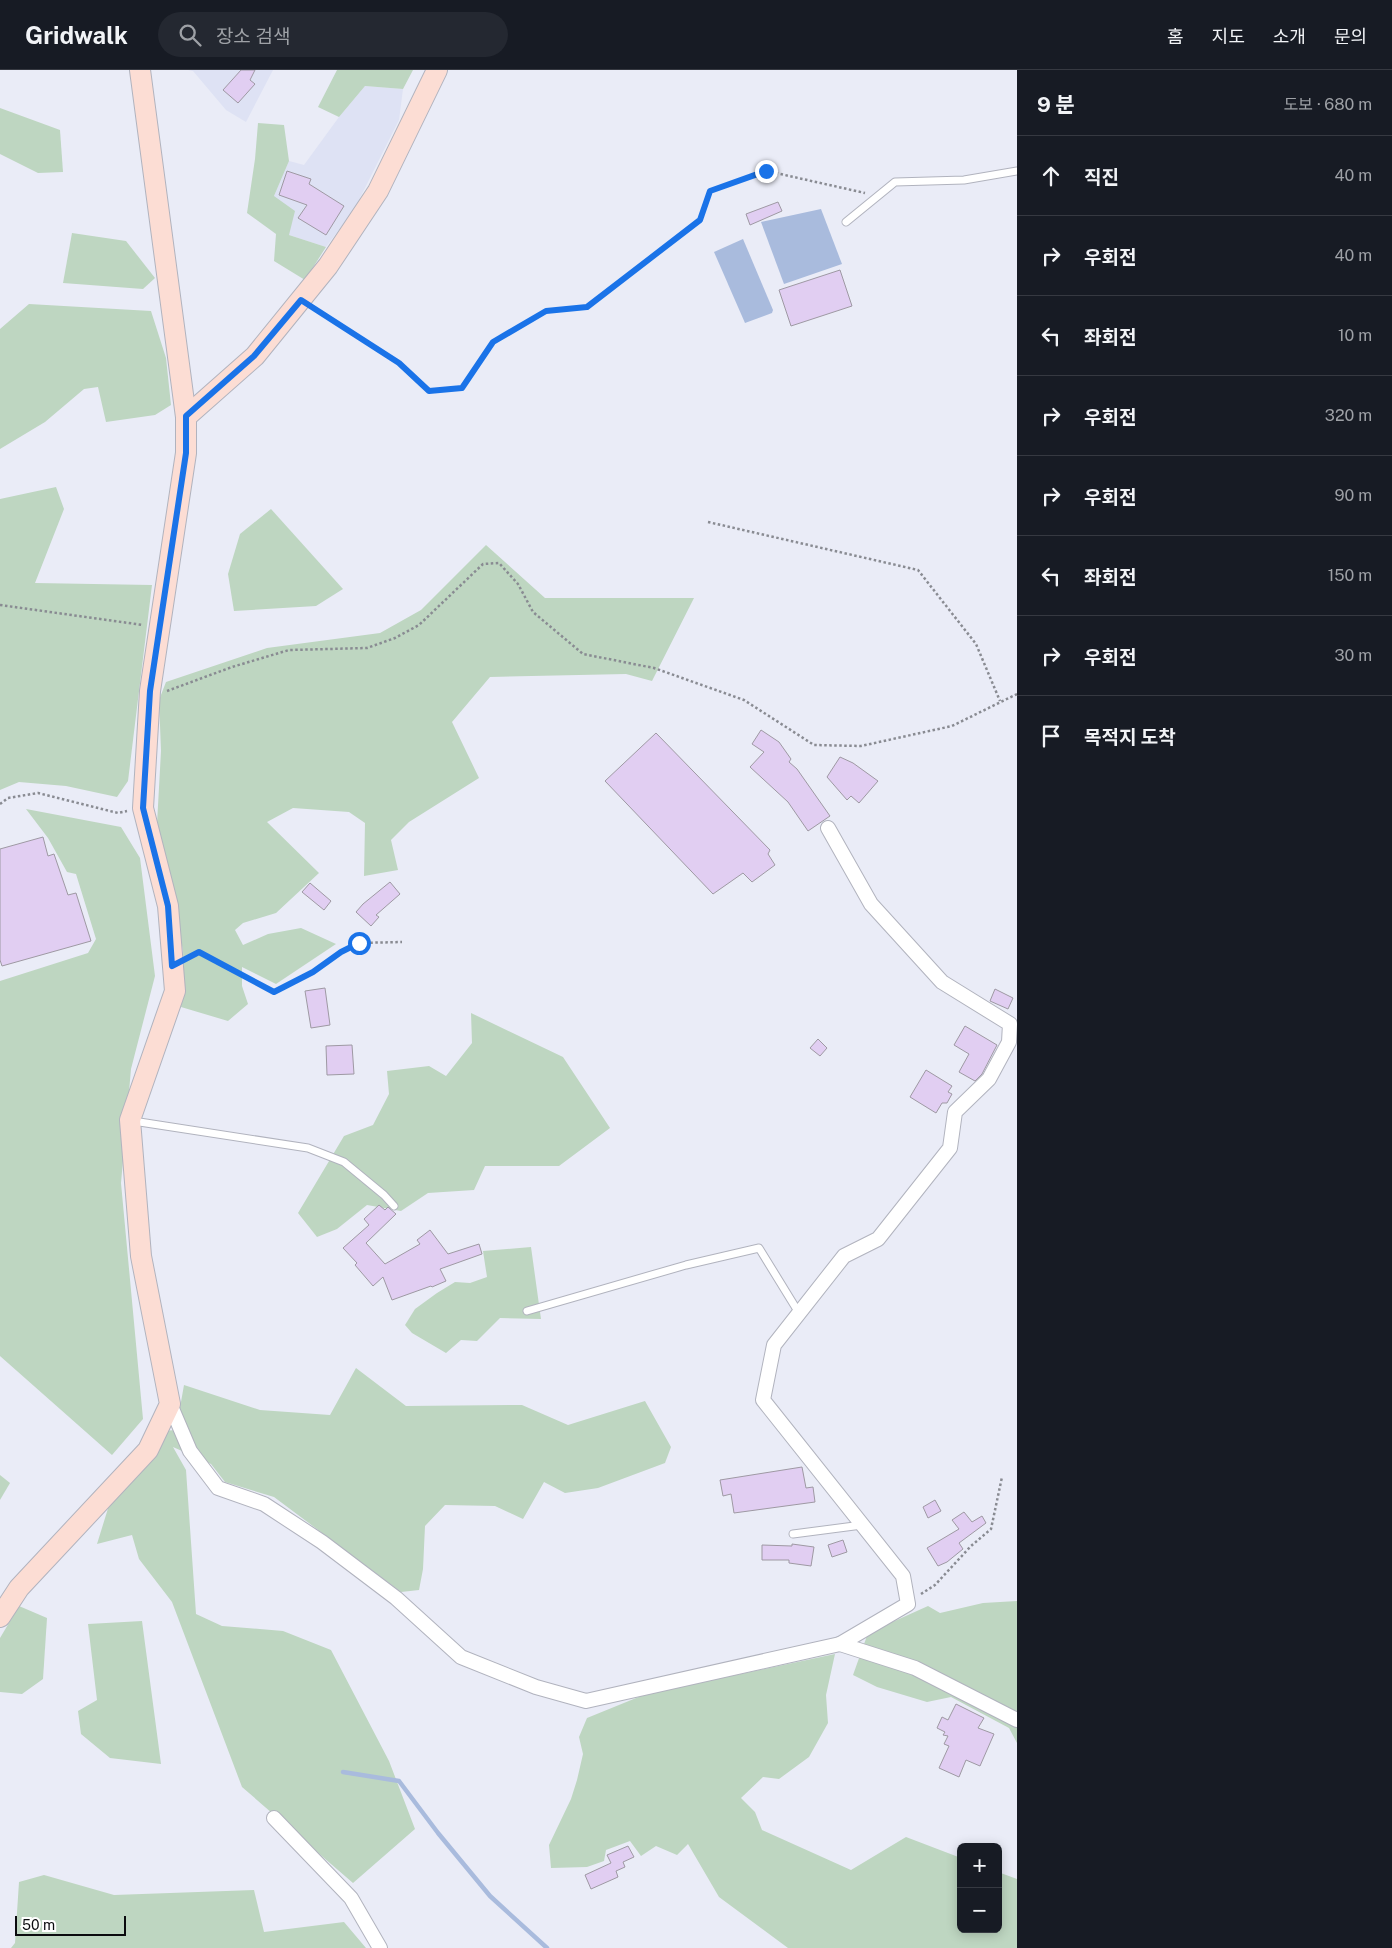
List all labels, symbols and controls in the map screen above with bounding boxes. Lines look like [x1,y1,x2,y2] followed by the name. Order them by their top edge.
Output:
[158,12,508,57] search box
[25,21,128,49] text: Gridwalk
[176,21,204,49] icon: search
[216,25,290,47] text: 장소 검색
[1167,26,1184,47] text: 홈
[1212,26,1245,47] text: 지도
[1273,26,1306,47] text: 소개
[1334,26,1367,47] text: 문의
[1037,92,1075,117] text: 9 분
[1284,95,1372,114] text: 도보 · 680 m
[755,160,778,183] route end
[1037,162,1065,190] icon: ahead
[1084,166,1119,188] text: 직진
[1334,166,1372,185] text: 40 m
[1037,242,1065,270] icon: right
[1084,246,1136,268] text: 우회전
[1334,246,1372,265] text: 40 m
[1037,322,1065,350] icon: left
[1084,326,1136,348] text: 좌회전
[1338,326,1372,345] text: 10 m
[1037,402,1065,430] icon: right
[1084,406,1136,428] text: 우회전
[1325,406,1372,425] text: 320 m
[1037,482,1065,510] icon: right
[1084,486,1136,508] text: 우회전
[1335,486,1372,505] text: 90 m
[1037,562,1065,590] icon: left
[1084,566,1136,588] text: 좌회전
[1328,566,1372,585] text: 150 m
[1037,642,1065,670] icon: right
[1084,646,1136,668] text: 우회전
[1335,646,1372,665] text: 30 m
[1037,722,1065,750] icon: arrive
[1084,726,1176,748] text: 목적지 도착
[348,932,371,955] route start
[957,1843,1002,1933] map controls
[957,1843,1002,1888] button: +
[957,1888,1002,1933] button: −
[15,1913,126,1936] scale bar
[22,1917,55,1933] text: 50 m

